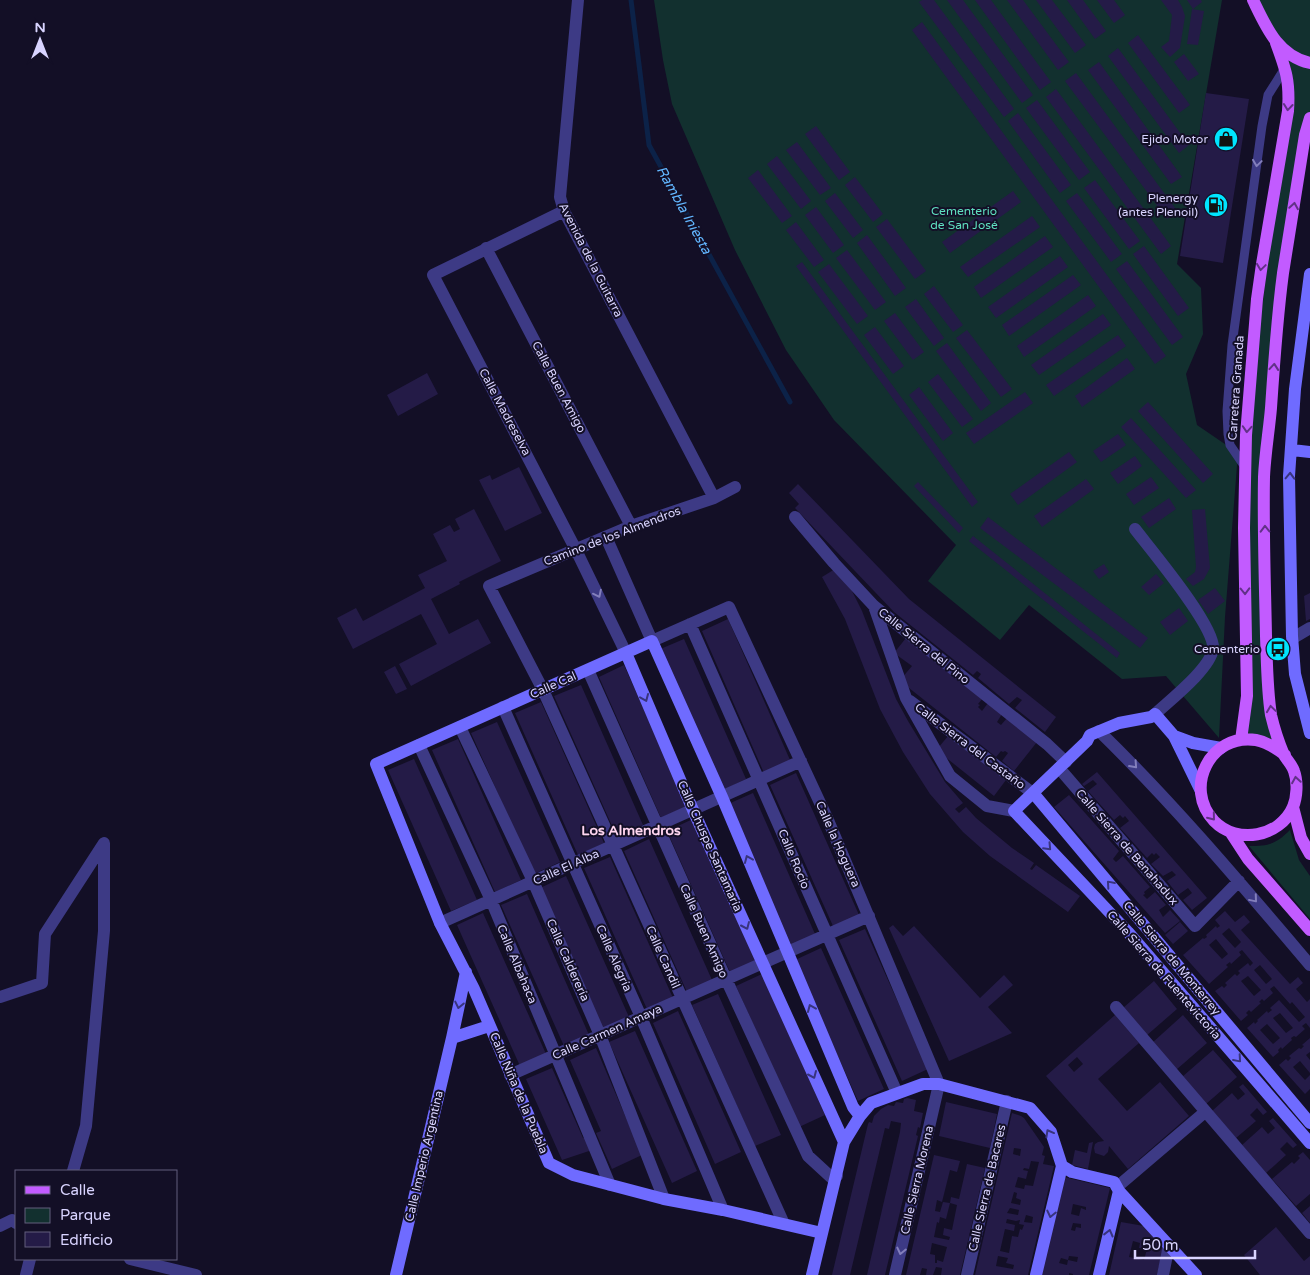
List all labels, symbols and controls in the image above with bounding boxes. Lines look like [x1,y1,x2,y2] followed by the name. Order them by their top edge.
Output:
[15,15,65,65] north arrow
[34,19,46,36] text: N
[1283,103,1294,111] one-way arrow
[1213,126,1239,152] shop icon: Ejido Motor
[1141,132,1208,146] place label: Ejido Motor
[1252,160,1263,168] one-way arrow
[653,163,716,258] water label: Rambla Iniesta
[1118,191,1199,219] place label: Plenergy (antes Plenoil)
[1203,192,1229,218] fuel station icon: Plenergy (antes Plenoil)
[556,201,626,319] street label: Avenida de la Guitarra
[1288,201,1299,209] one-way arrow
[930,204,998,232] park label: Cementerio de San José
[1257,263,1267,271] one-way arrow
[1225,335,1247,441] street label: Carretera Granada
[529,339,589,435] street label: Calle Buen Amigo
[1268,363,1279,371] one-way arrow
[476,366,534,458] street label: Calle Madreselva
[1241,425,1252,433] one-way arrow
[1284,472,1295,480] one-way arrow
[542,503,683,569] street label: Camino de los Almendros
[1260,525,1270,532] one-way arrow
[592,588,602,597] one-way arrow
[1240,588,1250,596] one-way arrow
[876,605,972,687] street label: Calle Sierra del Pino
[1265,636,1291,662] bus stop icon: Cementerio
[1194,642,1260,656] place label: Cementerio
[528,669,578,701] street label: Calle Cal
[640,693,650,701] one-way arrow
[912,700,1028,792] street label: Calle Sierra del Castaño
[1266,704,1276,713] one-way arrow
[1128,760,1137,769] one-way arrow
[1291,776,1301,785] one-way arrow
[675,778,745,914] street label: Calle Chuspe Santamaría
[1073,786,1181,908] street label: Calle Sierra de Benahadux
[813,799,863,889] street label: Calle la Hoguera
[1206,811,1214,820] one-way arrow
[581,822,681,839] district label: Los Almendros
[775,827,813,891] street label: Calle Rocío
[1042,841,1051,850] one-way arrow
[531,846,601,888] street label: Calle El Alba
[743,855,753,863] one-way arrow
[1107,881,1116,890] one-way arrow
[677,882,731,980] street label: Calle Buen Amigo
[1249,893,1257,902] one-way arrow
[1120,898,1224,1018] street label: Calle Sierra de Monterrey
[1104,908,1224,1042] street label: Calle Sierra de Fuentevictoria
[544,917,592,1003] street label: Calle Calderería
[739,921,750,930] one-way arrow
[494,922,540,1006] street label: Calle Albahaca
[593,922,635,994] street label: Calle Alegría
[643,924,683,990] street label: Calle Candil
[454,1001,465,1010] one-way arrow
[550,1001,664,1063] street label: Calle Carmen Amaya
[807,1004,818,1013] one-way arrow
[487,1030,551,1156] street label: Calle Niña de la Puebla
[1232,1054,1241,1063] one-way arrow
[806,1070,817,1079] one-way arrow
[402,1089,446,1223] street label: Calle Imperio Argentina
[966,1123,1008,1253] street label: Calle Sierra de Bacares
[898,1124,936,1236] street label: Calle Sierra Morena
[1046,1129,1056,1138] one-way arrow
[15,1170,178,1260] legend
[60,1181,95,1199] text: Calle
[60,1206,111,1224] text: Parque
[1046,1209,1057,1218] one-way arrow
[1135,1228,1255,1260] scale bar
[1103,1229,1114,1238] one-way arrow
[60,1231,113,1249] text: Edificio
[1142,1236,1179,1254] text: 50 m
[896,1247,907,1256] one-way arrow

